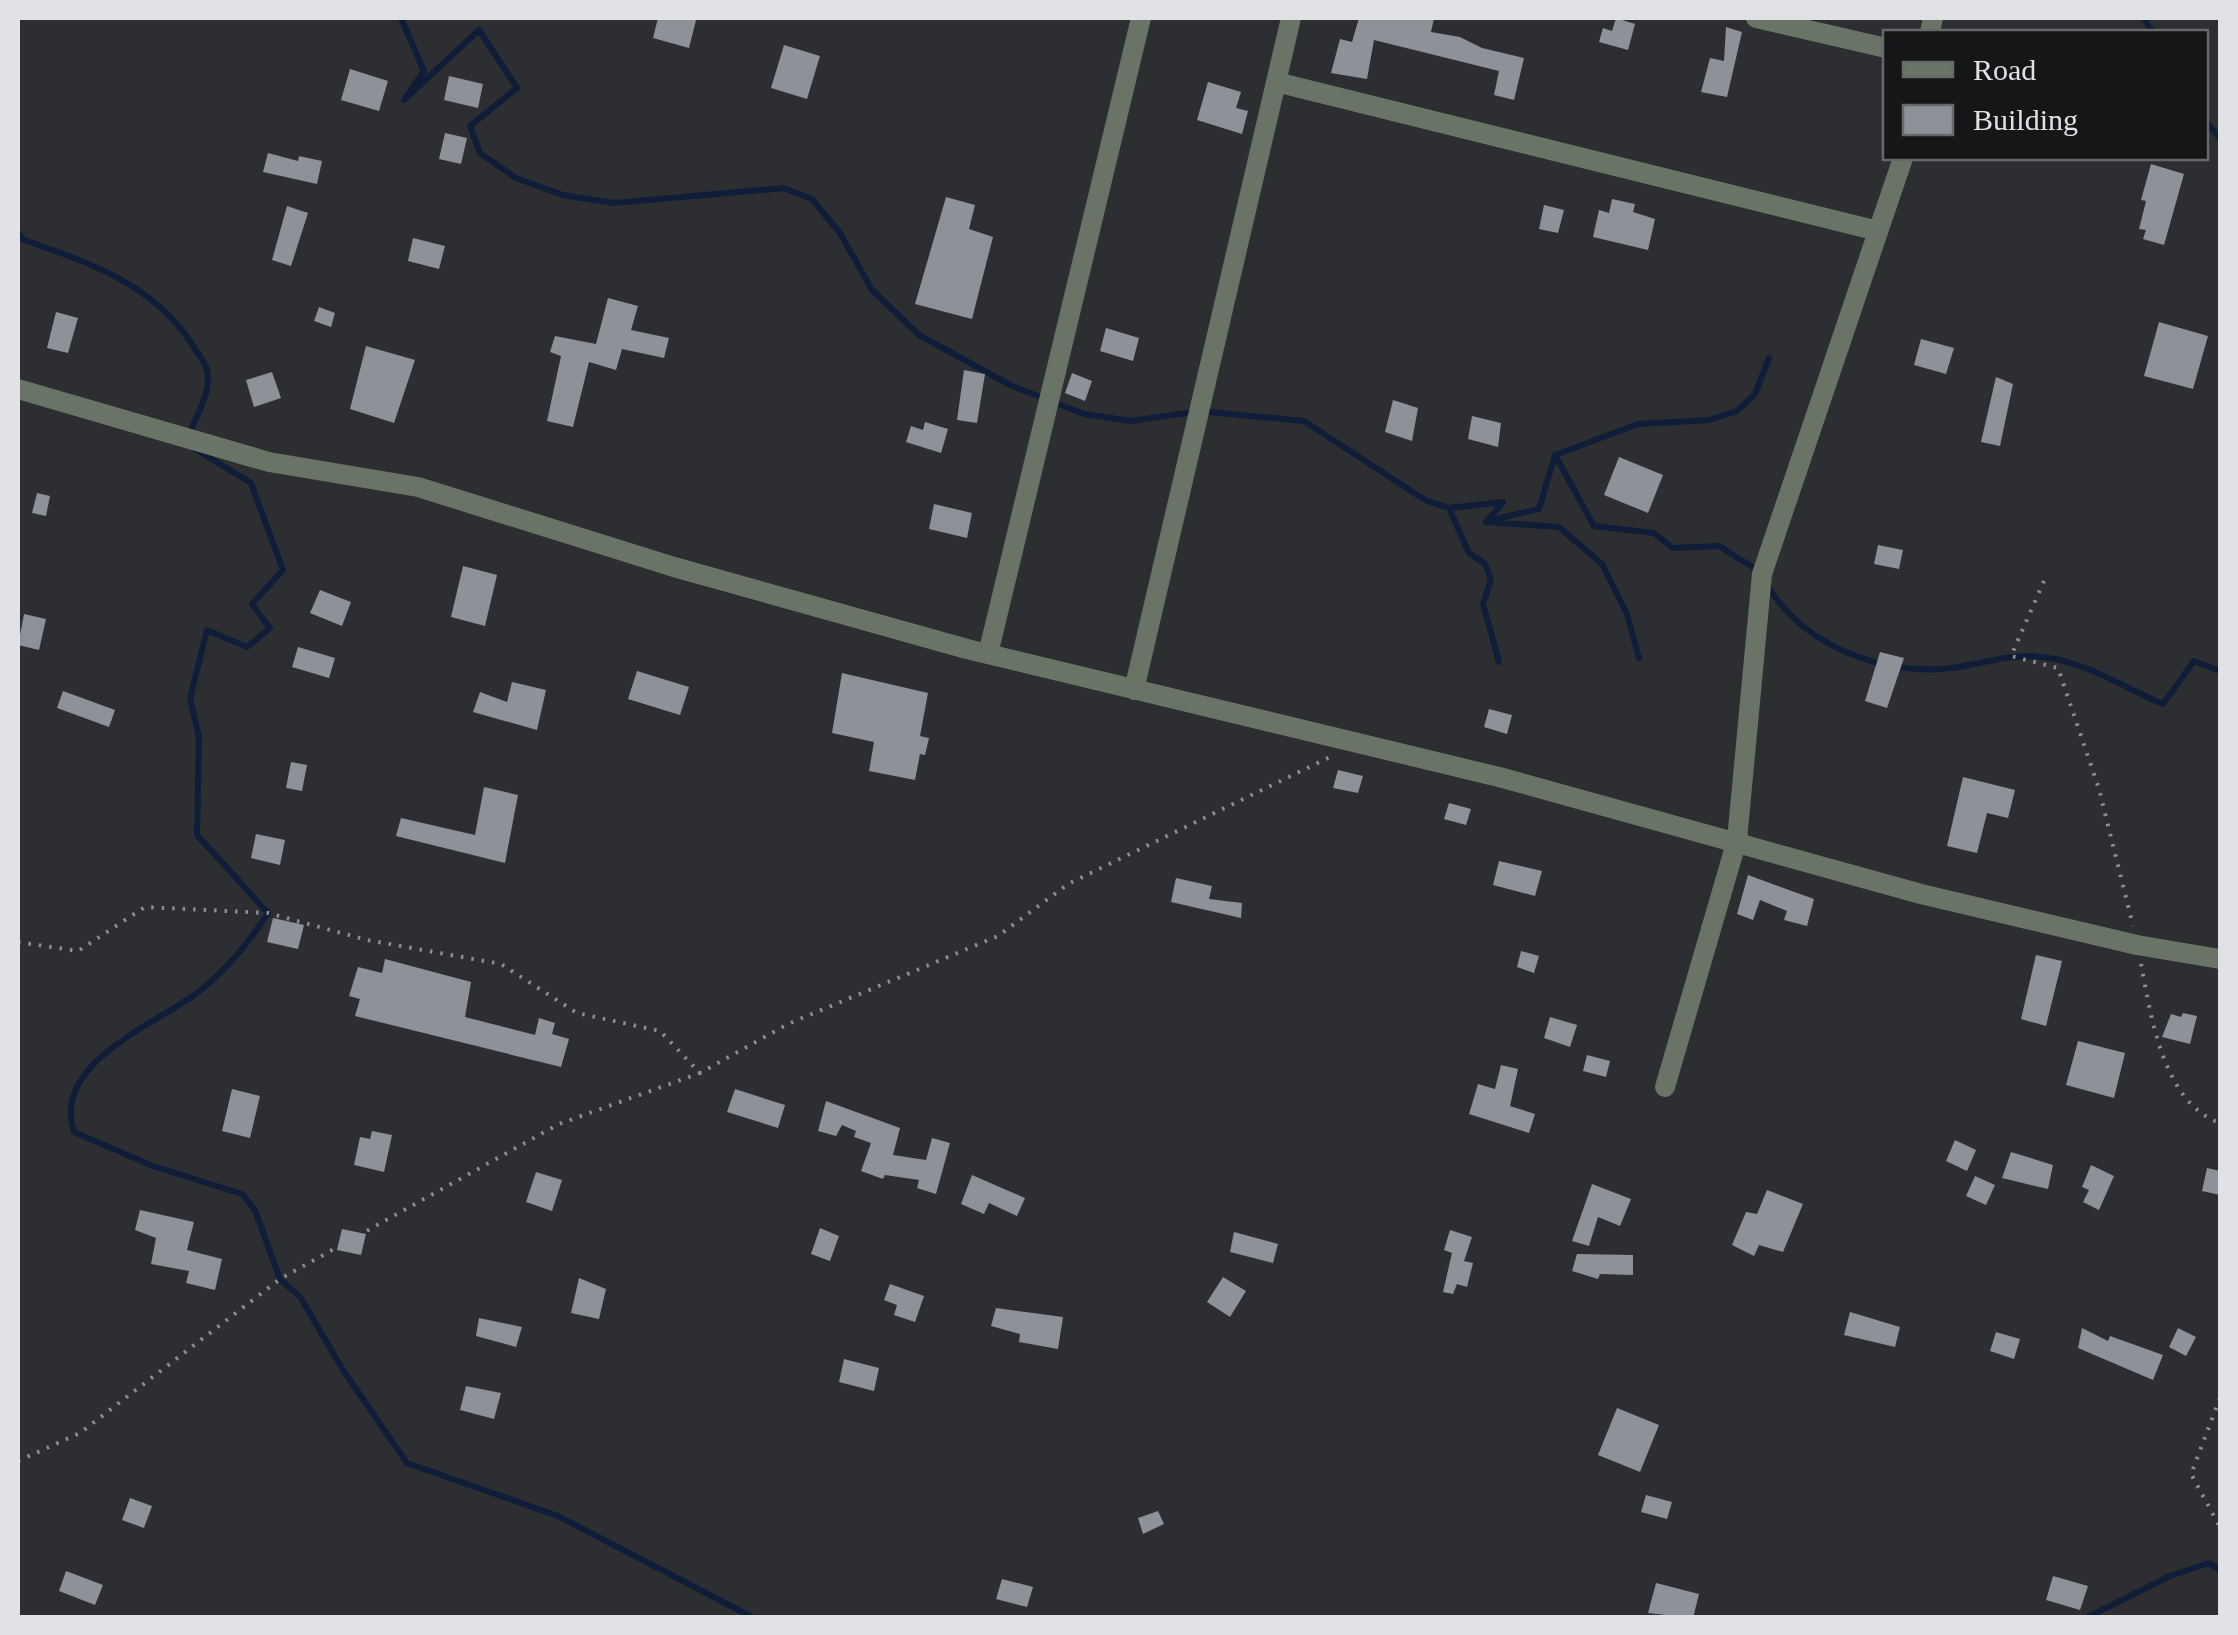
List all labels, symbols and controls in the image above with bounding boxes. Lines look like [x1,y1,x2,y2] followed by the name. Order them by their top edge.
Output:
[1883,30,2208,160] legend
[1973,53,2036,86] text: Road
[1973,103,2078,136] text: Building

